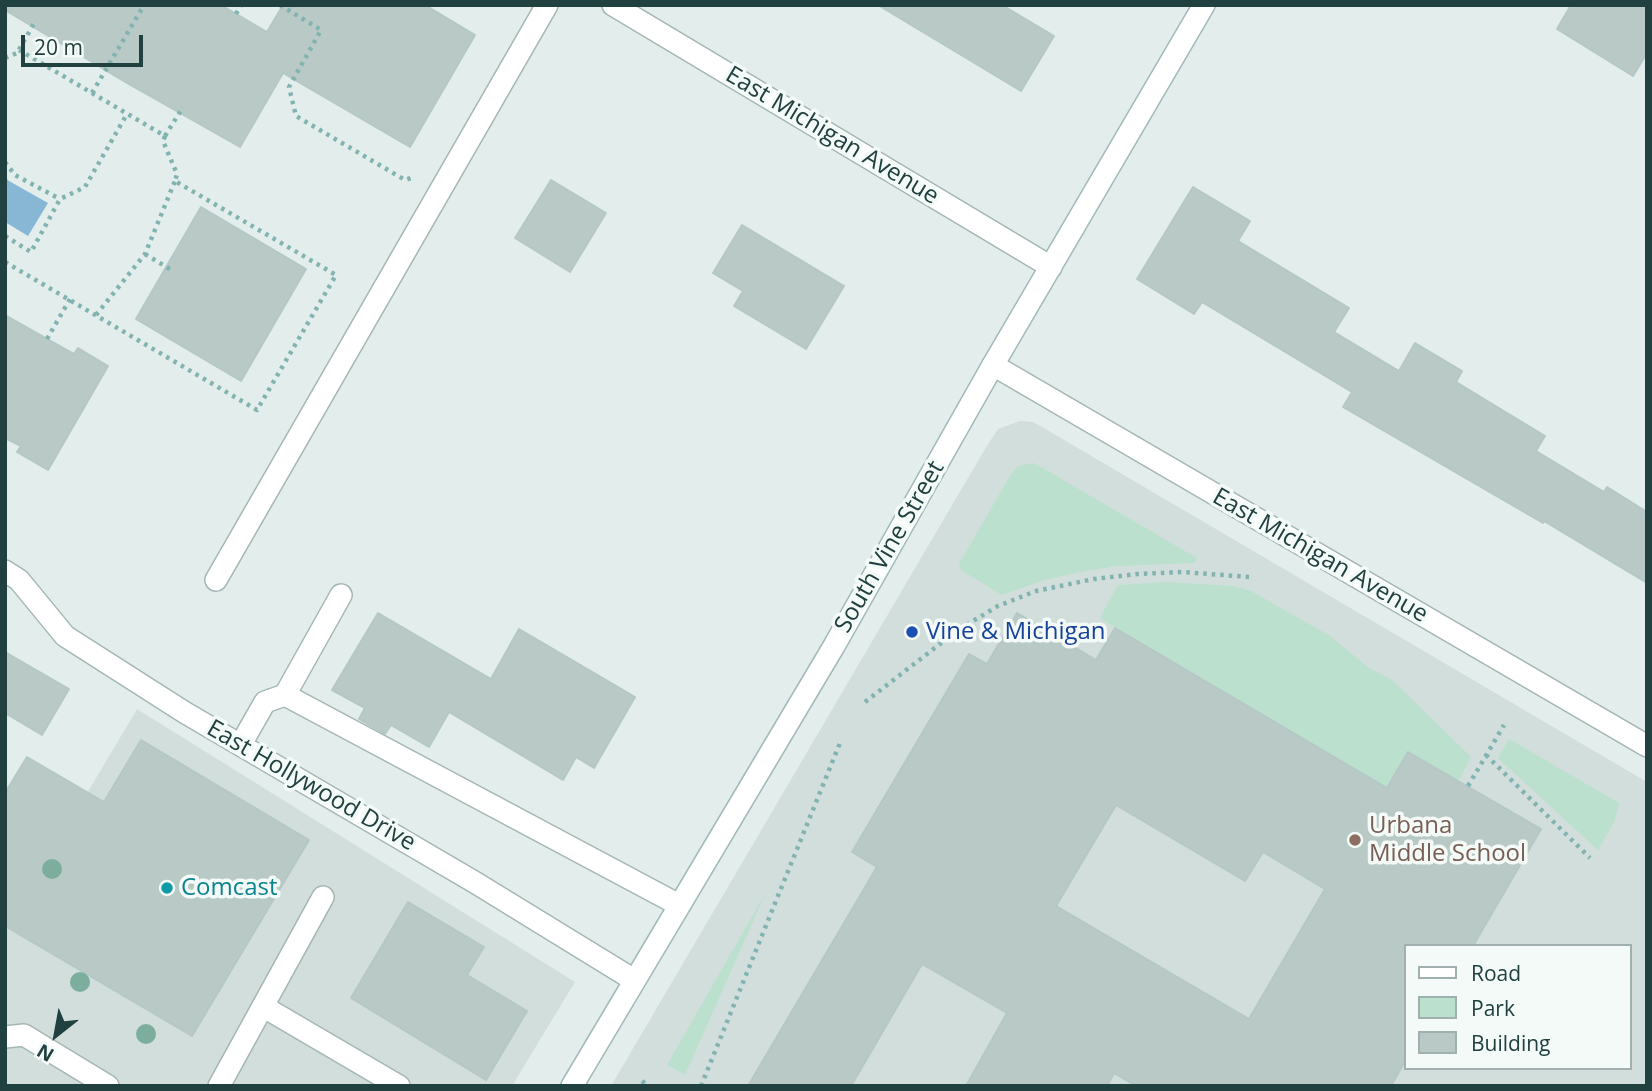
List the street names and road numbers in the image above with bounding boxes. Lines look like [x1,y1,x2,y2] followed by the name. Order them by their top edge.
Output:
[720,61,944,211] street label: East Michigan Avenue
[829,456,951,638] street label: South Vine Street
[1207,483,1433,629] street label: East Michigan Avenue
[201,714,421,858] street label: East Hollywood Drive

